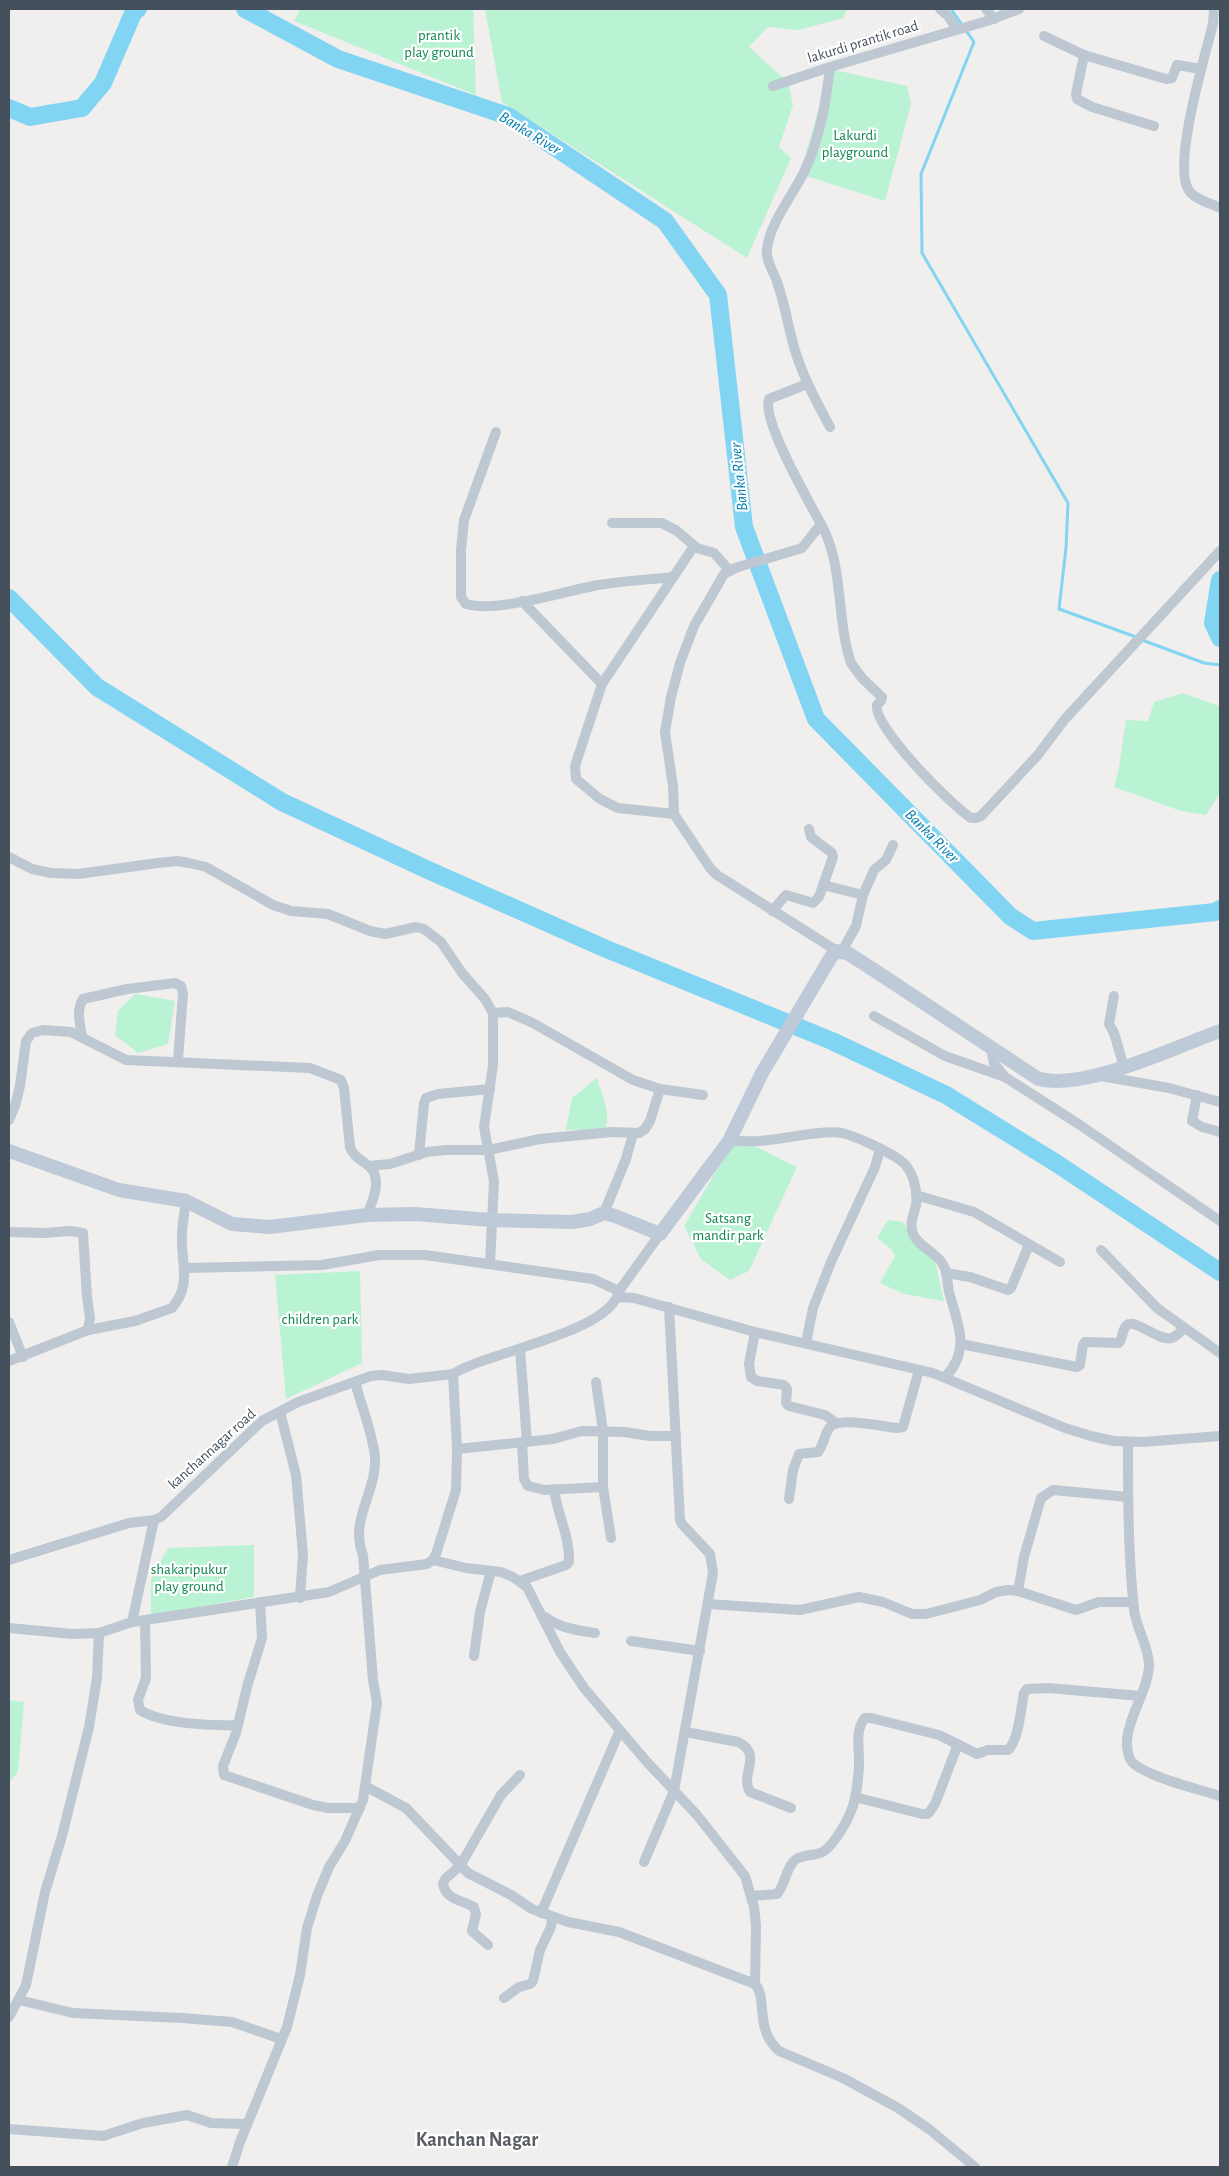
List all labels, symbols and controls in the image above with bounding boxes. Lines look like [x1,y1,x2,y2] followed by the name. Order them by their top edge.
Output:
[806,18,920,66] street label: lakurdi prantik road
[404,28,474,60] park label: prantik play ground
[496,108,564,158] water label: Banka River
[822,128,889,160] park label: Lakurdi playground
[727,441,751,512] water label: Banka River
[902,806,962,866] water label: Banka River
[692,1211,764,1243] park label: Satsang mandir park
[282,1312,359,1327] park label: children park
[165,1406,259,1492] street label: kanchannagar road
[151,1562,227,1594] park label: shakaripukur play ground
[416,2130,538,2150] district label: Kanchan Nagar

